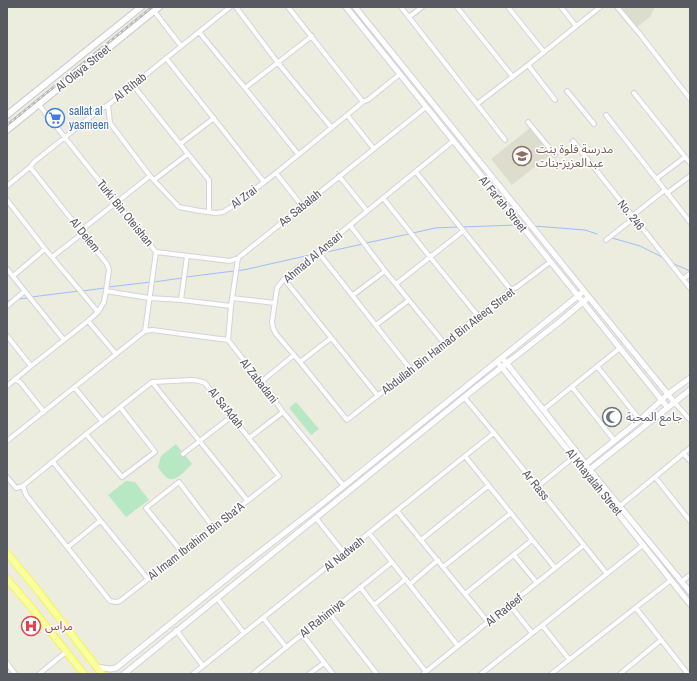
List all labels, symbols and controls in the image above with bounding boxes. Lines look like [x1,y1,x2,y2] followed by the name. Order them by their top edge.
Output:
[51,41,114,96] street label: Al Olaya Street
[110,69,150,106] street label: Al Rihab
[69,103,109,133] place label: sallat al yasmeen
[44,107,66,129] supermarket icon: sallat al yasmeen
[536,141,613,171] place label: مدرسة فلوة بنت عبدالعزيز-بنات
[511,145,533,167] school or university icon: مدرسة فلوة بنت عبدالعزيز-بنات
[475,172,531,235] street label: Al Far'ah Street
[93,176,157,250] street label: Turki Bin Oteishan
[227,182,260,213] street label: Al Zrai
[275,186,325,231] street label: As Sabalah
[614,197,648,233] street label: No. 246
[66,214,104,256] street label: Al Delem
[279,227,346,287] street label: Ahmad Al Ansari
[377,284,518,399] street label: Abdullah Bin Hamad Bin Ateeq Street
[236,354,282,407] street label: Al Zabadani
[204,383,247,432] street label: Al Sa'Adah
[601,406,623,428] mosque icon: جامع المحبة
[626,409,682,426] place label: جامع المحبة
[562,445,626,519] street label: Al Khayalah Street
[518,466,553,504] street label: Ar Rass
[144,498,248,584] street label: Al Imam Ibrahim Bin Sba'A
[320,533,368,576] street label: Al Nadwah
[481,590,526,630] street label: Al Radeef
[295,595,348,642] street label: Al Rahimiya
[20,615,42,637] hospital icon: مراس
[45,618,73,634] place label: مراس

